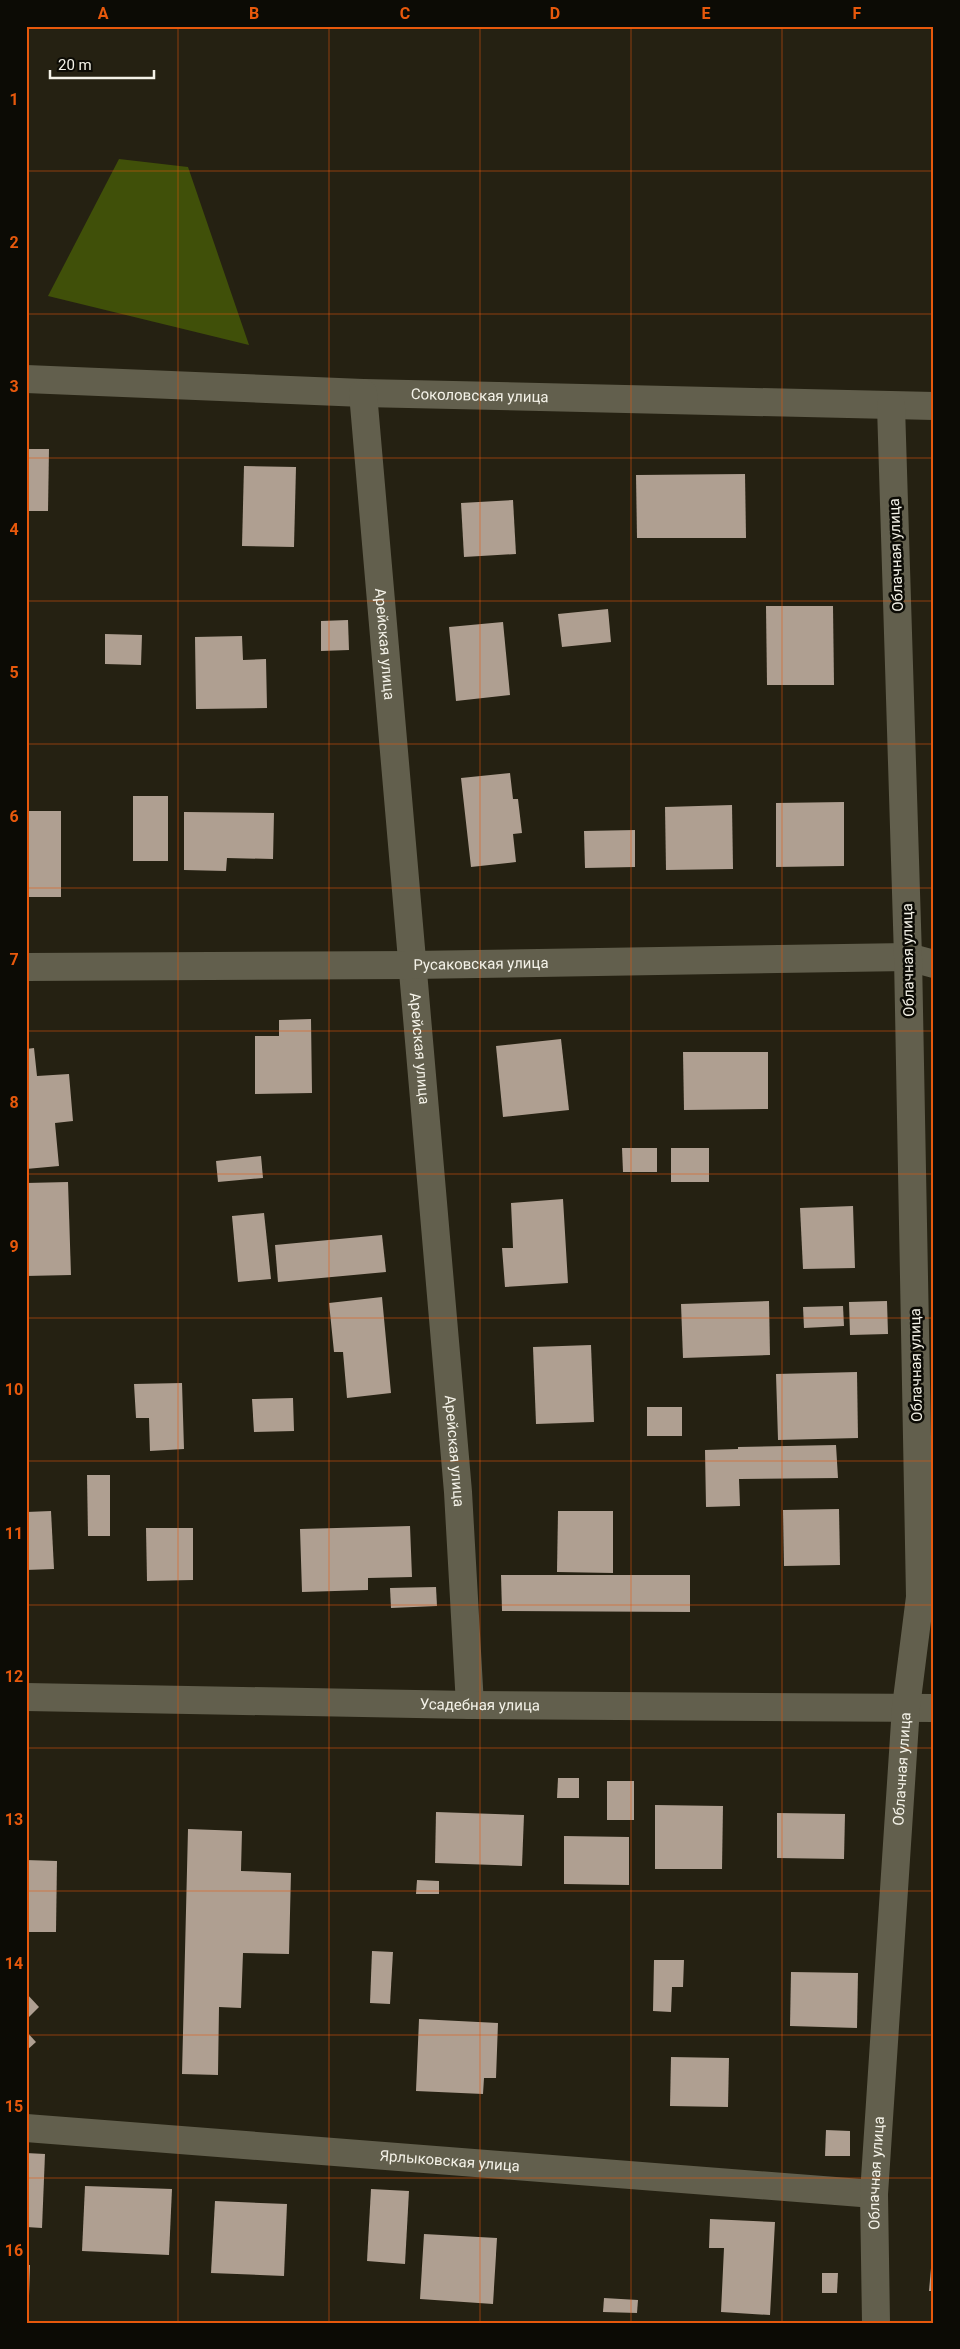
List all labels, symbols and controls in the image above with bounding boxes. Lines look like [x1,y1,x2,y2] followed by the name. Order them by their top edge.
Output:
[98,4,109,23] text: A
[249,4,259,23] text: B
[400,4,410,23] text: C
[550,4,560,23] text: D
[702,4,711,23] text: E
[853,4,862,23] text: F
[50,48,154,80] scale bar
[58,56,92,74] text: 20 m
[9,90,19,109] text: 1
[9,233,19,252] text: 2
[9,377,19,396] text: 3
[411,385,549,406] street label: Соколовская улица
[885,498,907,612] street label: Облачная улица
[9,520,19,539] text: 4
[371,587,399,701] street label: Арейская улица
[9,663,19,682] text: 5
[9,807,19,826] text: 6
[898,903,918,1017] street label: Облачная улица
[9,950,19,969] text: 7
[413,954,549,974] street label: Русаковская улица
[406,992,433,1105] street label: Арейская улица
[9,1093,19,1112] text: 8
[9,1237,19,1256] text: 9
[906,1308,926,1422] street label: Облачная улица
[5,1380,23,1399] text: 10
[441,1394,468,1507] street label: Арейская улица
[5,1524,23,1543] text: 11
[5,1667,23,1686] text: 12
[420,1695,540,1714] street label: Усадебная улица
[889,1712,915,1826] street label: Облачная улица
[5,1810,23,1829] text: 13
[5,1954,23,1973] text: 14
[5,2097,23,2116] text: 15
[865,2116,888,2230] street label: Облачная улица
[379,2147,521,2175] street label: Ярлыковская улица
[5,2241,23,2260] text: 16

